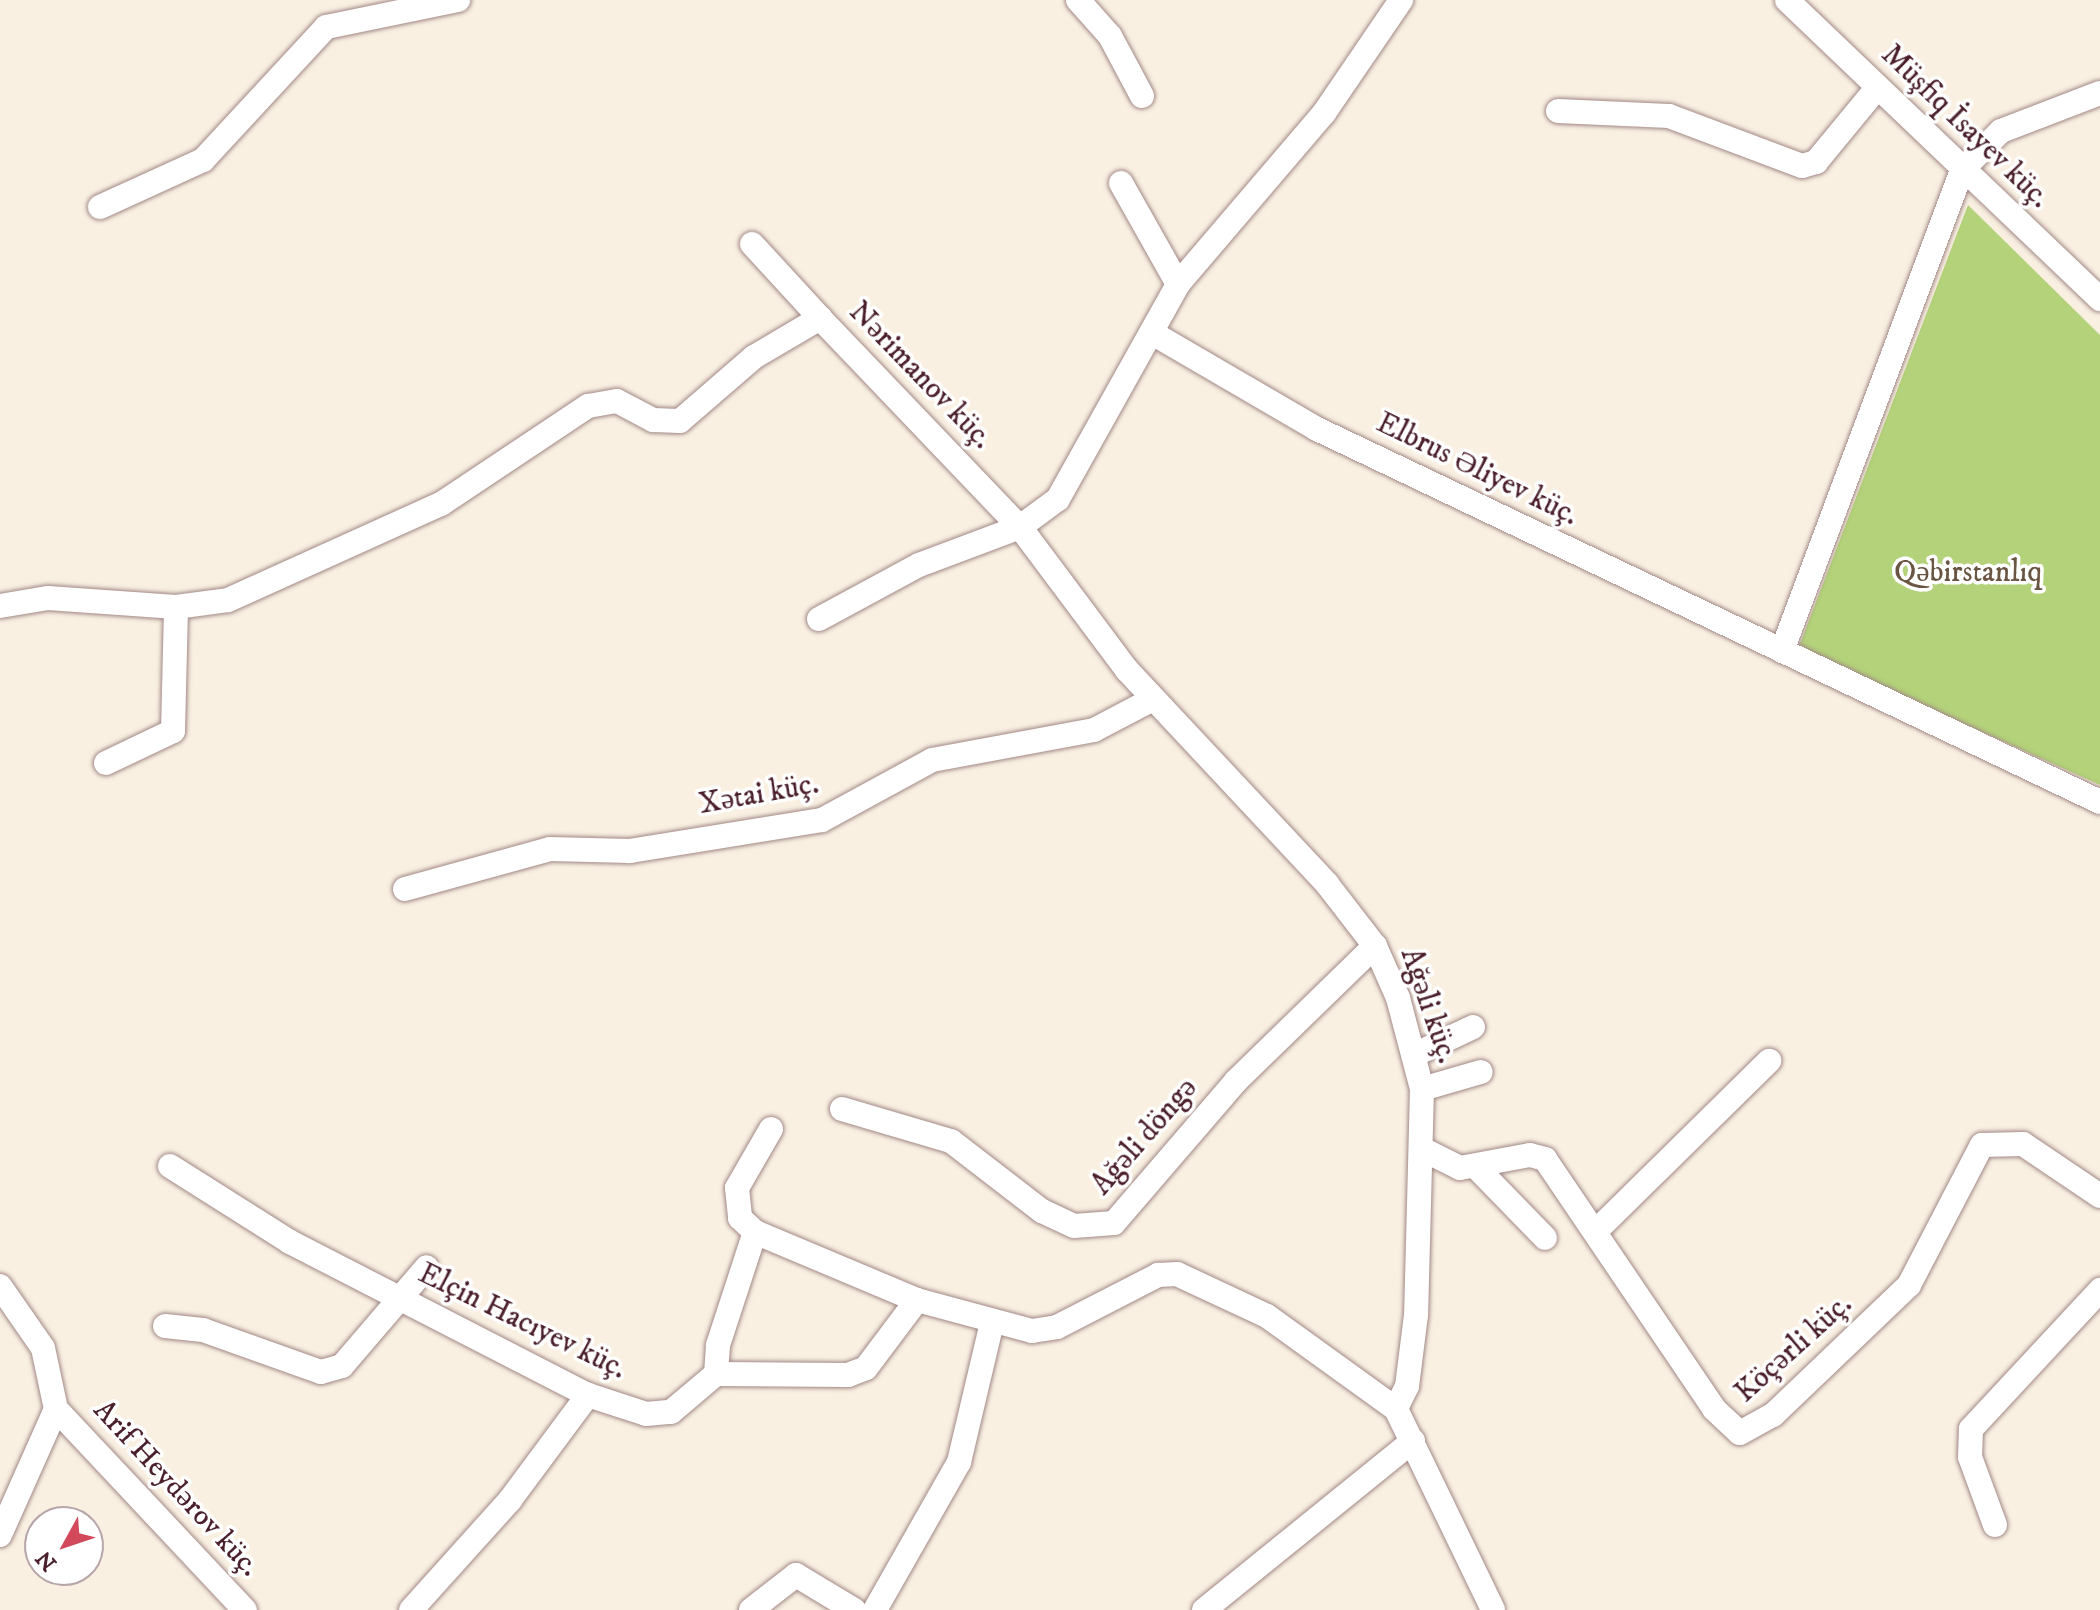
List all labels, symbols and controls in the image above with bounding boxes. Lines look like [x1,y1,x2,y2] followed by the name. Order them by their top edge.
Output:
[1873,38,2057,216] street label: Müşfiq İsayev küç.
[841,295,999,457] street label: Nərimanov küç.
[1370,406,1584,534] street label: Elbrus Əliyev küç.
[1894,555,2042,591] park label: Qəbirstanlıq
[696,767,822,823] street label: Xətai küç.
[1392,944,1464,1068] street label: Ağəli küç.
[1084,1071,1206,1203] street label: Ağəli döngə
[412,1256,632,1388] street label: Elçin Hacıyev küç.
[1728,1287,1860,1411] street label: Köçərli küç.
[85,1393,267,1585] street label: Arif Heydərov küç.
[24,1506,104,1586] north arrow
[31,1545,63,1576] text: N

